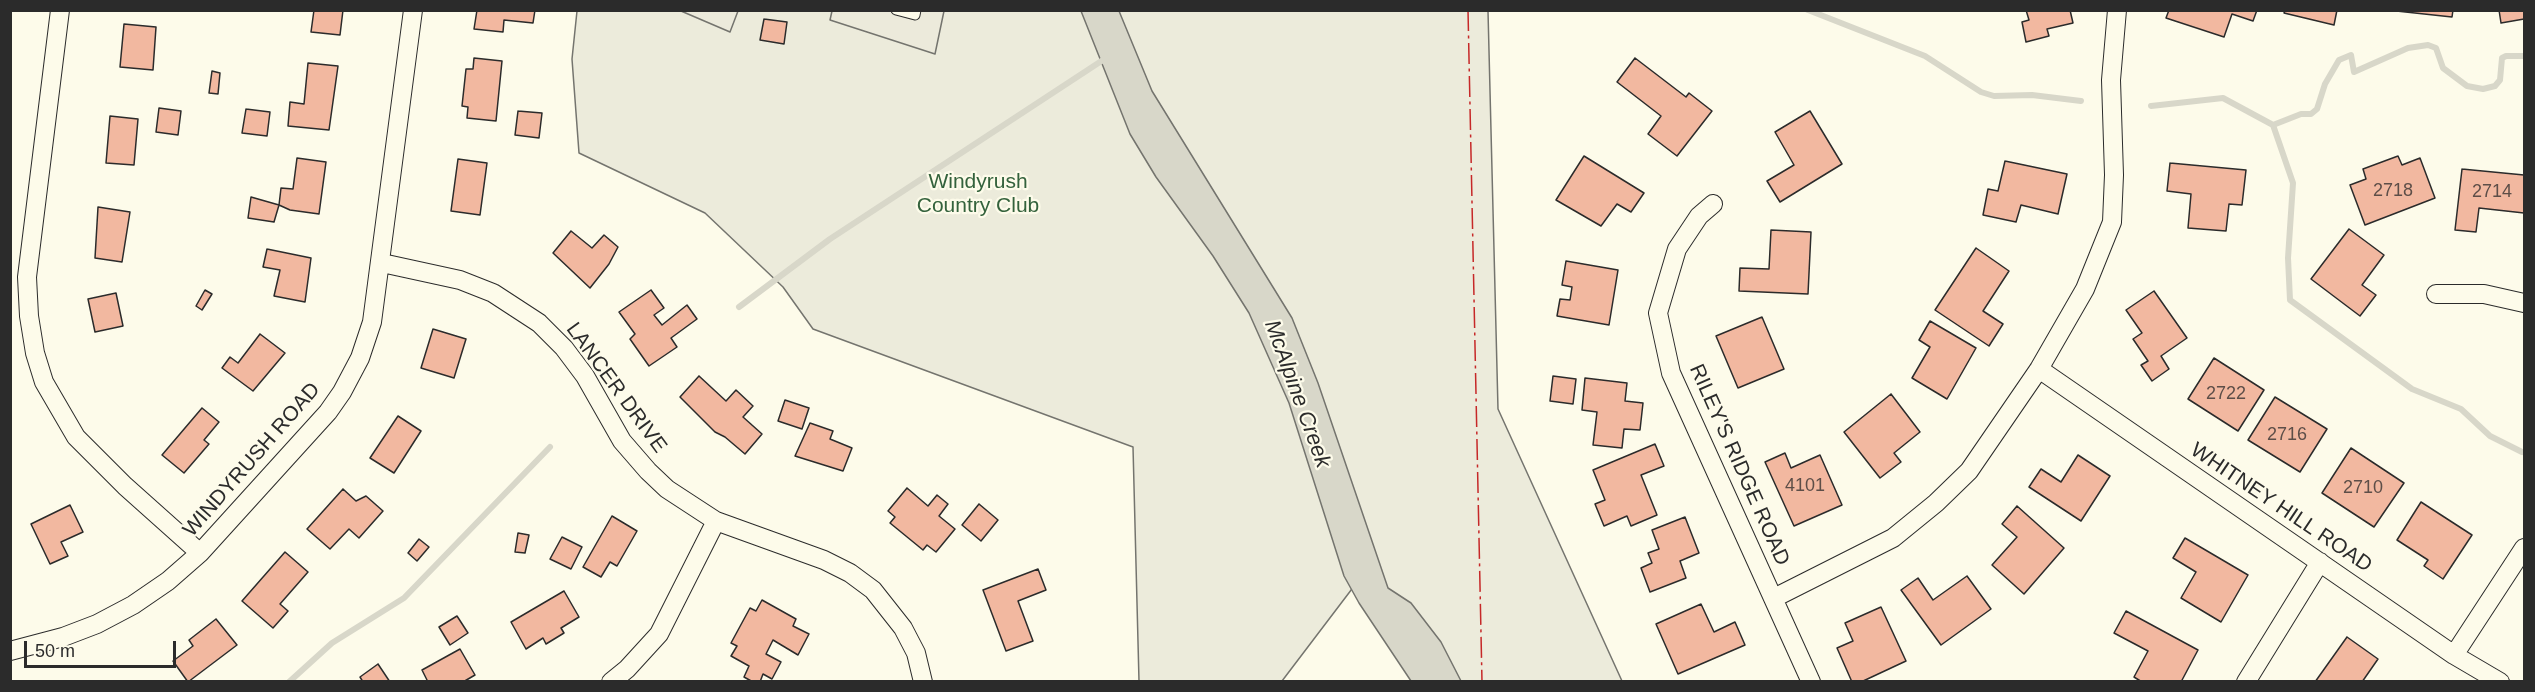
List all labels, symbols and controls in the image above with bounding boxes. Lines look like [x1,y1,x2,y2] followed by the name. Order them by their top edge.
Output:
[917,169,1039,219] park label: Windyrush Country Club
[2373,180,2413,202] house number: 2718
[2472,181,2512,203] house number: 2714
[1258,317,1336,471] water label: McAlpine Creek
[560,318,672,458] street label: LANCER DRIVE
[1683,361,1795,569] street label: RILEY'S RIDGE ROAD
[178,378,326,542] street label: WINDYRUSH ROAD
[2206,383,2246,405] house number: 2722
[2267,424,2307,446] house number: 2716
[2185,438,2377,578] street label: WHITNEY HILL ROAD
[1785,475,1825,497] house number: 4101
[2343,477,2383,499] house number: 2710
[27,629,178,667] scale bar
[35,641,75,661] text: 50 m

